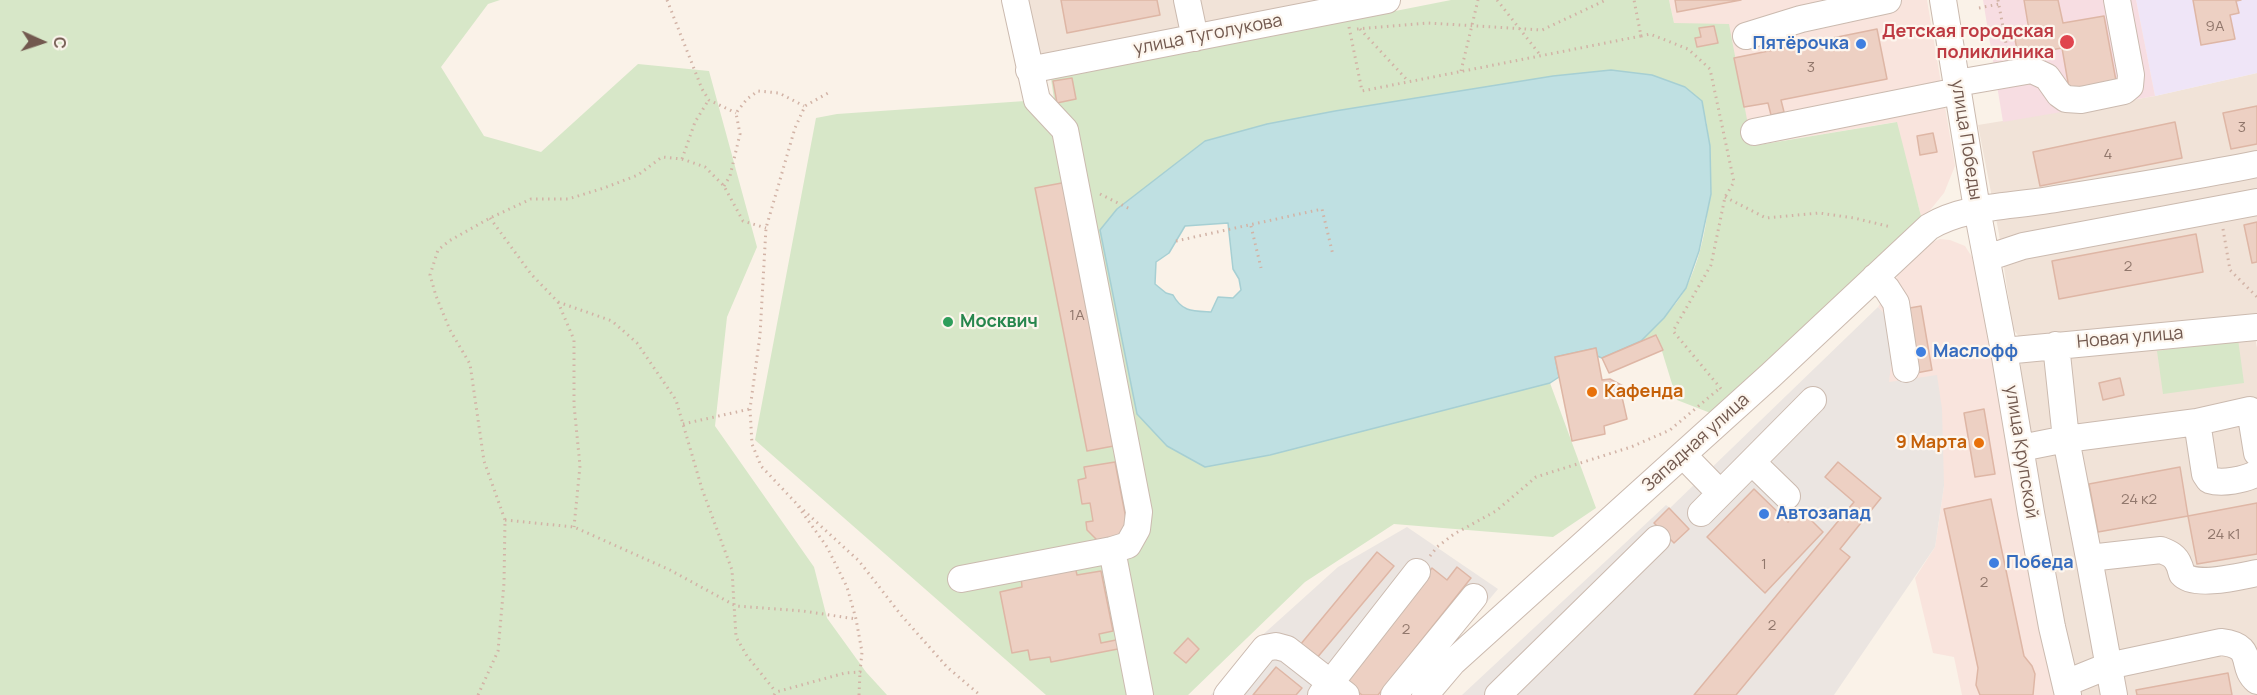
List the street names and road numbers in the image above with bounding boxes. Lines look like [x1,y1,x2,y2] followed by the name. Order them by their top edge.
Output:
[1132,10,1284,60] street label: улица Туголукова
[1946,78,1986,202] street label: улица Победы
[2076,323,2184,353] street label: Новая улица
[2000,384,2042,520] street label: улица Крупской
[1638,389,1754,497] street label: Западная улица

